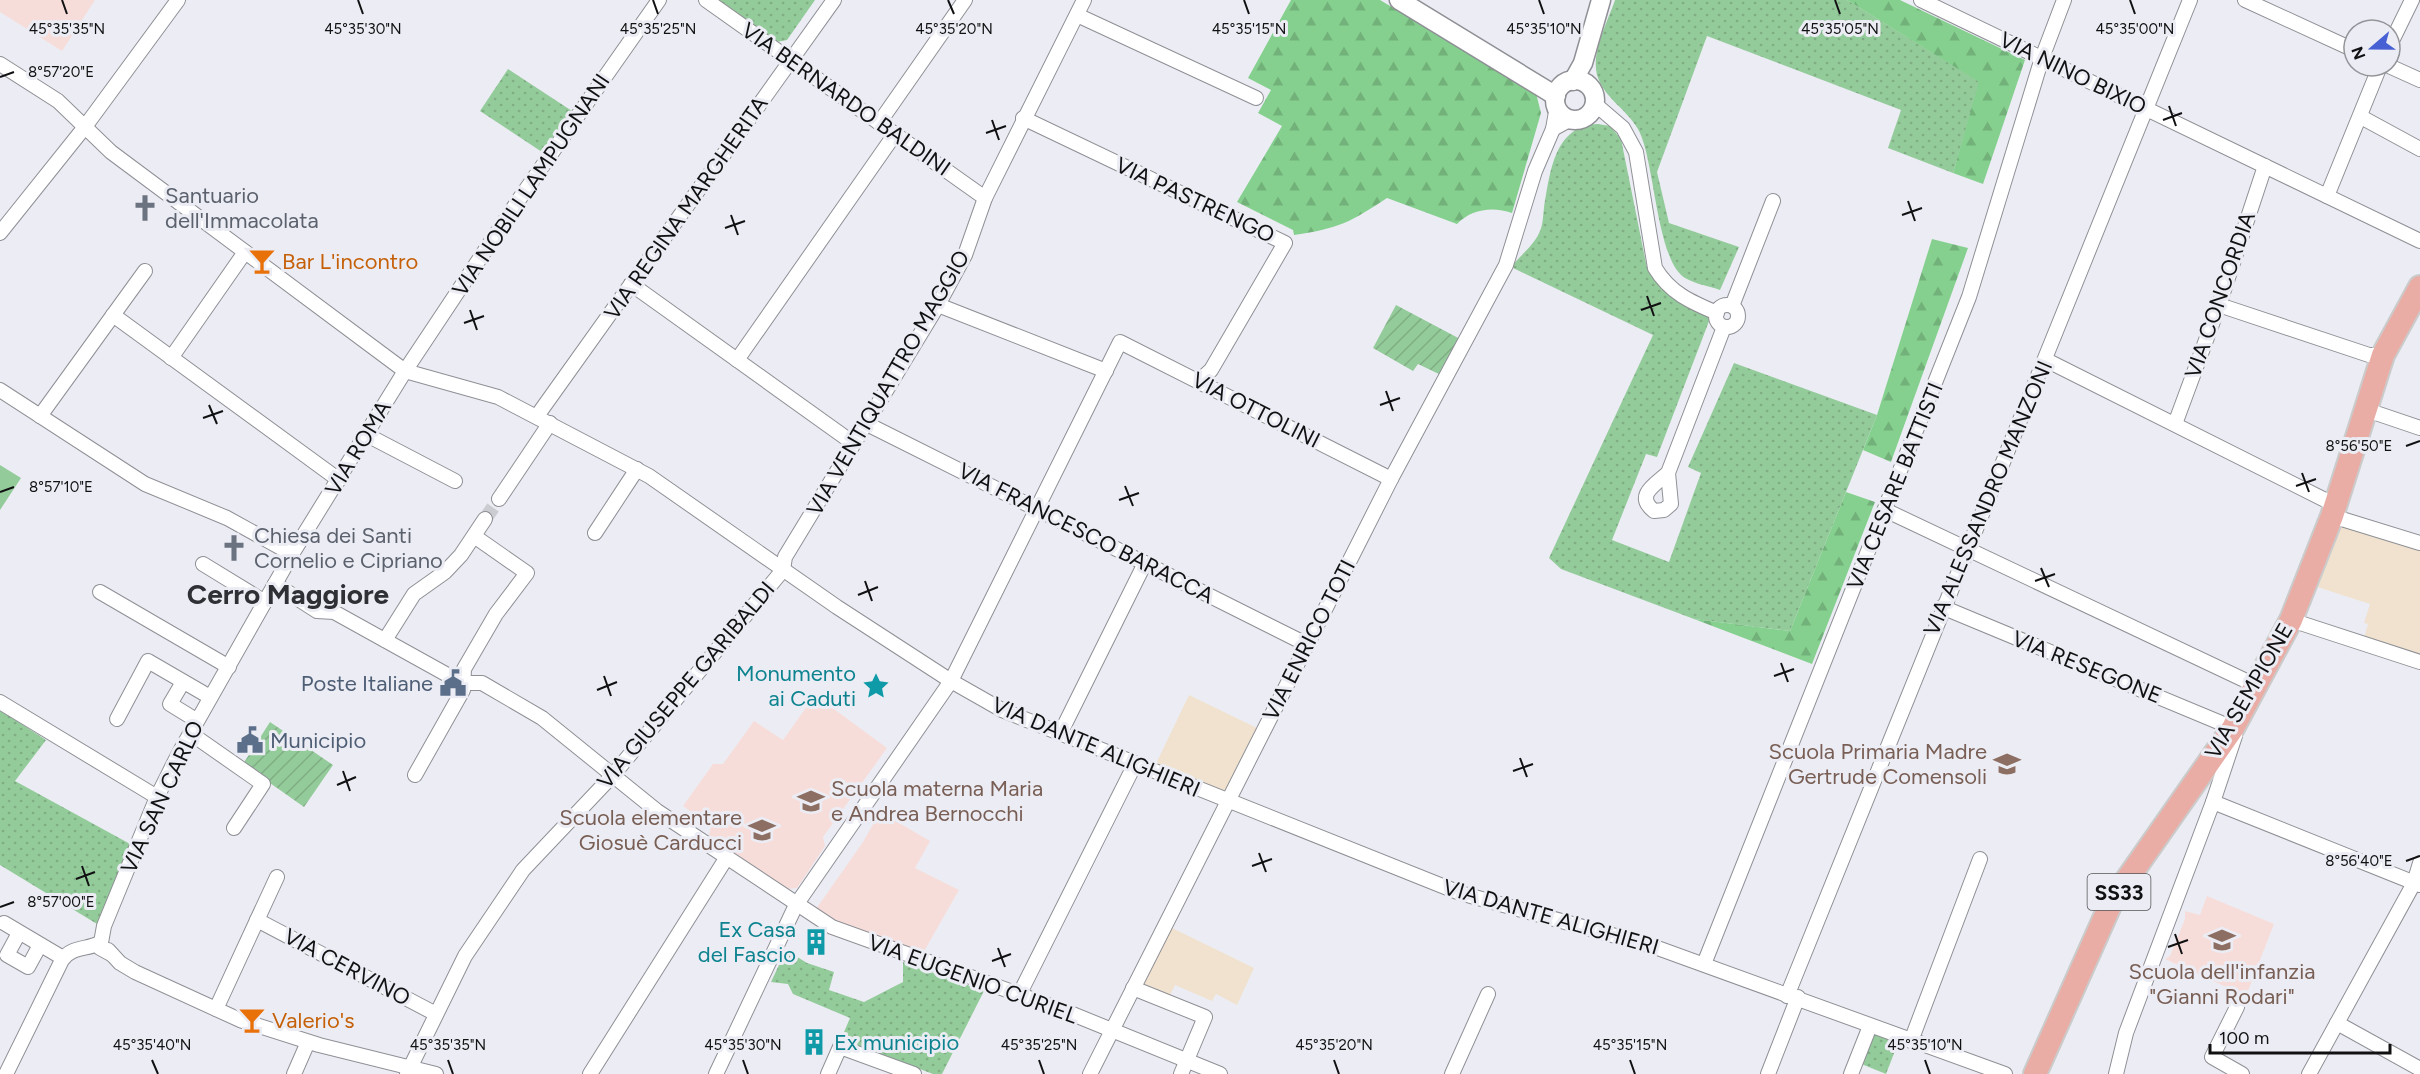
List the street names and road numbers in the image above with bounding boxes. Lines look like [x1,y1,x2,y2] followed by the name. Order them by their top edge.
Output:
[736,17,956,181] street label: VIA BERNARDO BALDINI
[1995,26,2151,120] street label: VIA NINO BIXIO
[446,69,616,301] street label: VIA NOBILI LAMPUGNANI
[598,91,774,325] street label: VIA REGINA MARGHERITA
[1111,151,1279,249] street label: VIA PASTRENGO
[2179,208,2261,382] street label: VIA CONCORDIA
[801,246,975,520] street label: VIA VENTIQUATTRO MAGGIO
[1918,357,2058,639] street label: VIA ALESSANDRO MANZONI
[1187,366,1325,454] street label: VIA OTTOLINI
[1841,379,1949,593] street label: VIA CESARE BATTISTI
[319,396,397,500] street label: VIA ROMA
[954,457,1218,609] street label: VIA FRANCESCO BARACCA
[1257,555,1361,725] street label: VIA ENRICO TOTI
[591,576,781,794] street label: VIA GIUSEPPE GARIBALDI
[2199,618,2299,764] street label: VIA SEMPIONE
[2008,625,2166,709] street label: VIA RESEGONE
[988,691,1204,803] street label: VIA DANTE ALIGHIERI
[115,717,209,877] street label: VIA SAN CARLO
[1440,873,1662,961] street label: VIA DANTE ALIGHIERI
[2088,874,2150,910] road number: SS33
[279,922,415,1012] street label: VIA CERVINO
[865,929,1082,1030] street label: VIA EUGENIO CURIEL

